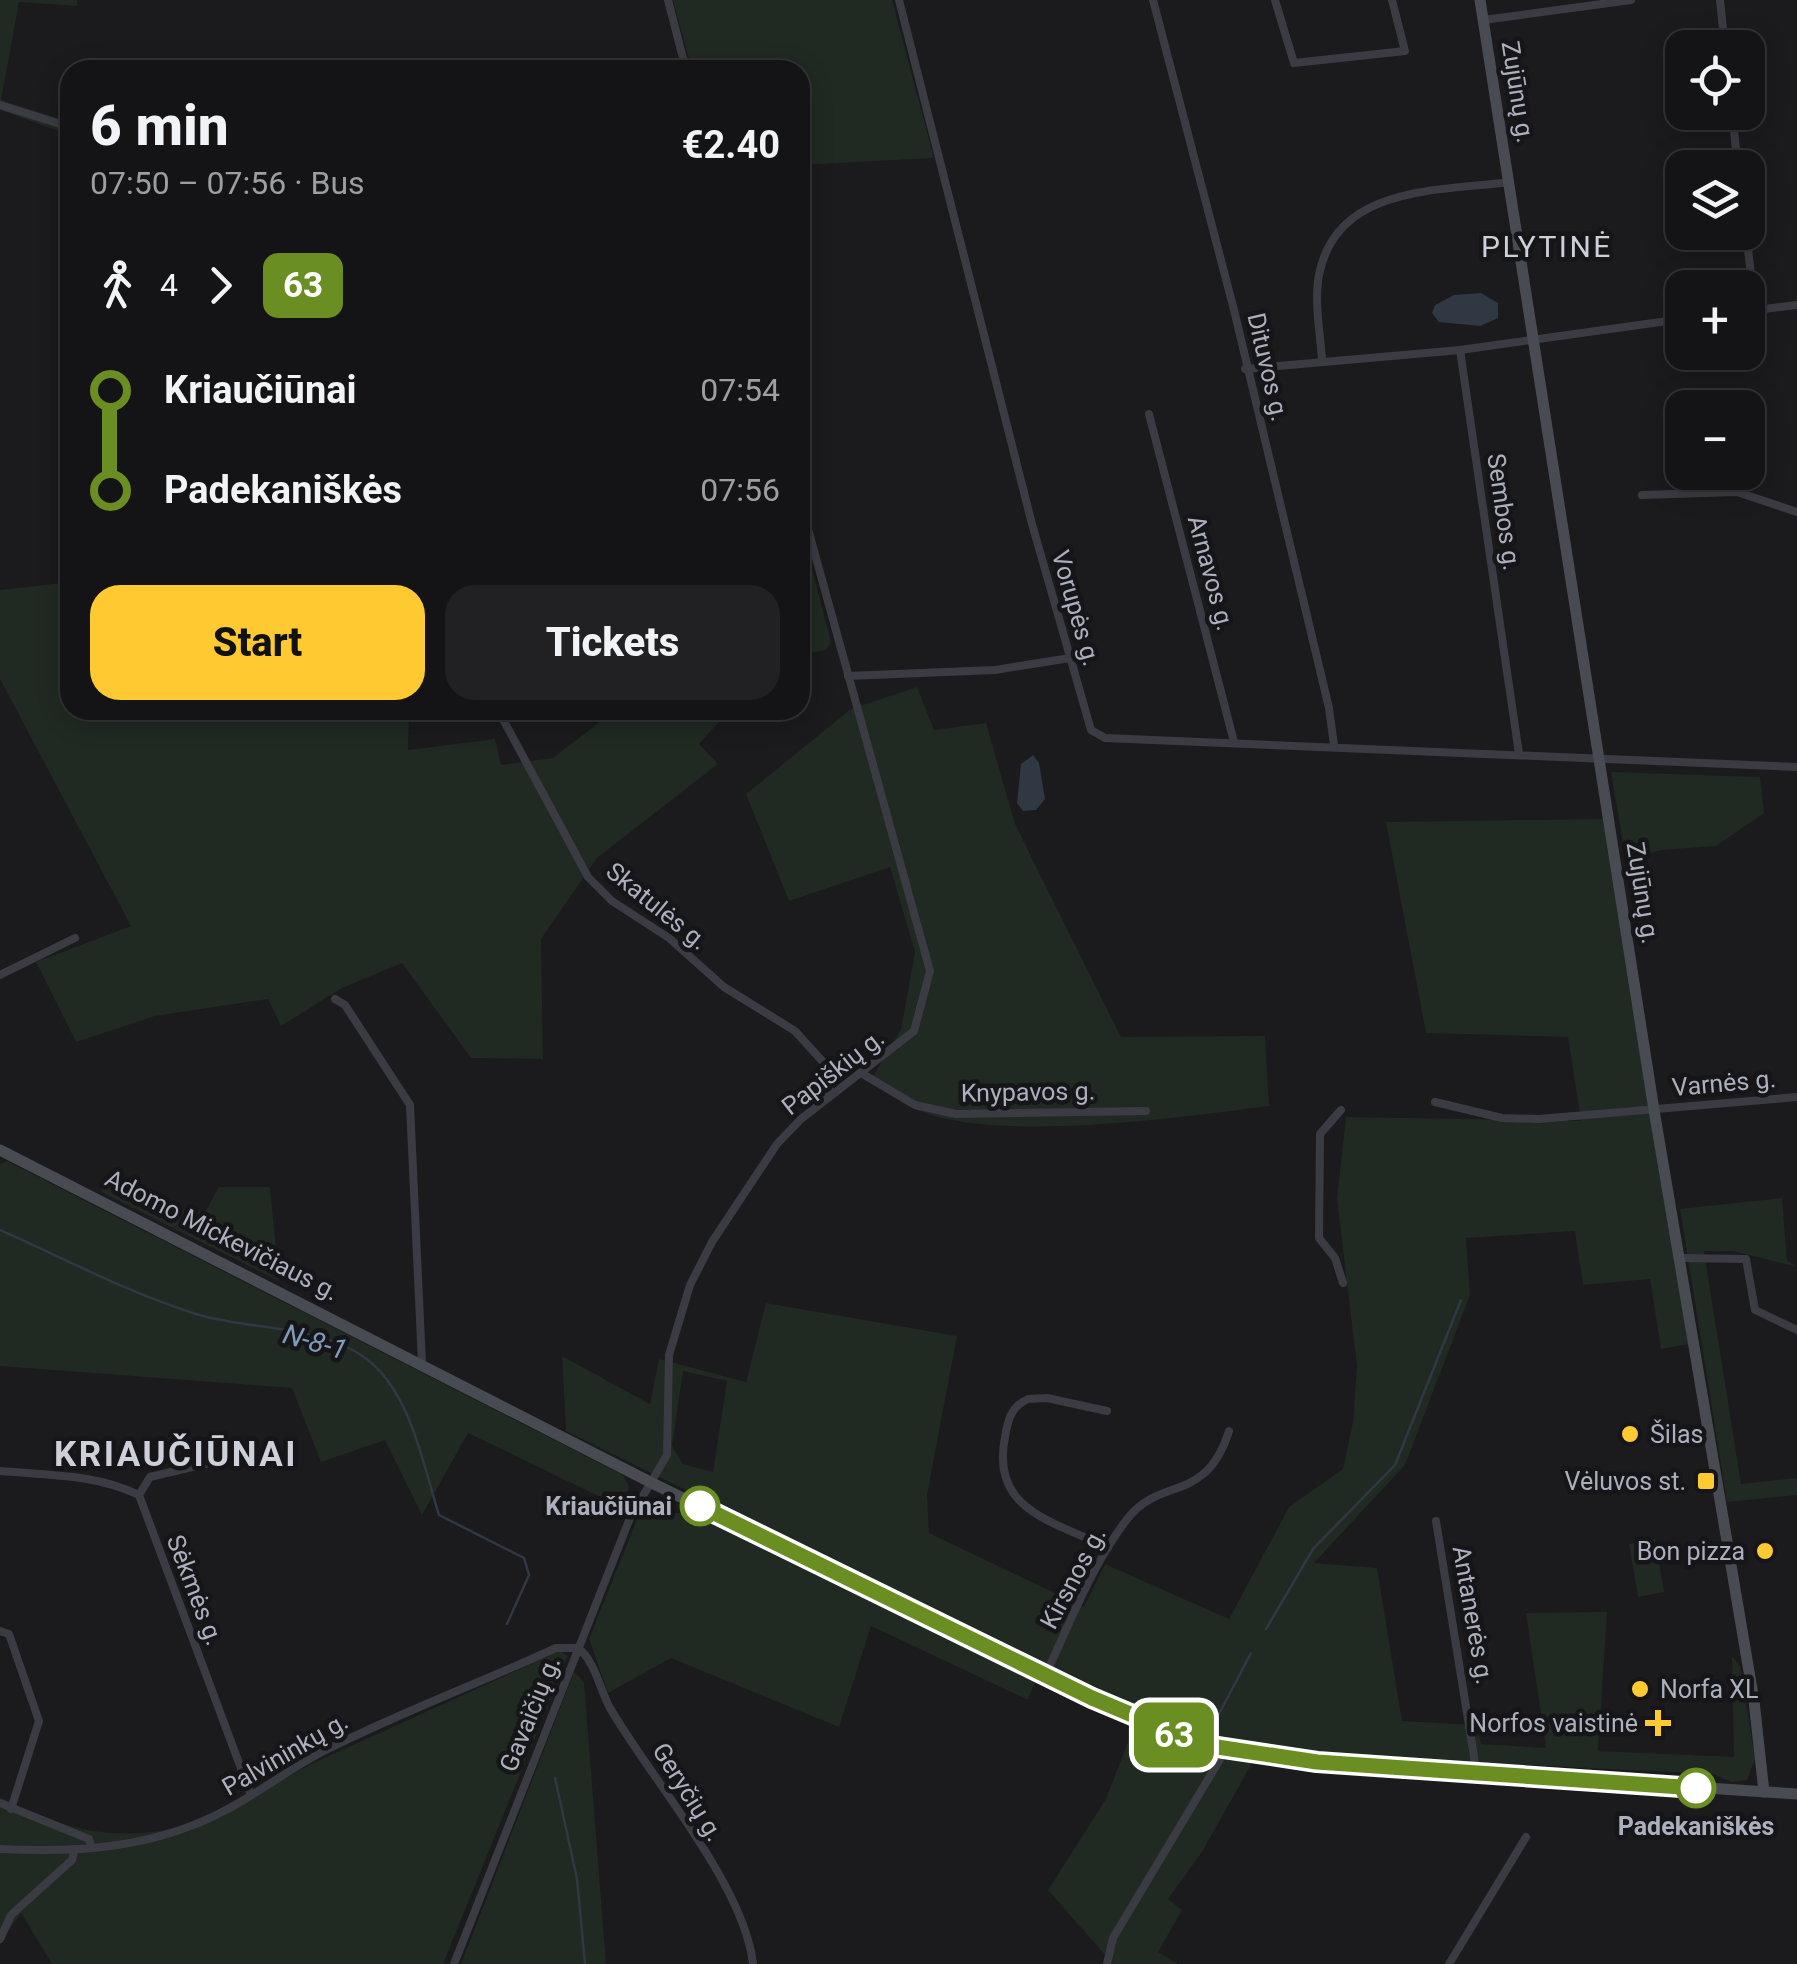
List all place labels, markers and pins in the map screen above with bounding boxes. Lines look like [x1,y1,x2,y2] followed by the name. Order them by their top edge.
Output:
[1650,1419,1704,1449] place label: Šilas
[1619,1423,1641,1445] marker: Šilas
[1565,1467,1686,1496] place label: Vėluvos st.
[1695,1470,1717,1492] marker: Vėluvos st.
[681,1487,719,1525] marker: Kriaučiūnai
[545,1492,672,1521] place label: Kriaučiūnai
[1637,1537,1745,1566] place label: Bon pizza
[1754,1540,1776,1562] marker: Bon pizza
[1660,1675,1758,1704] place label: Norfa XL
[1629,1678,1651,1700] marker: Norfa XL
[1469,1709,1638,1738] place label: Norfos vaistinė
[1647,1712,1669,1734] marker: Norfos vaistinė
[1677,1769,1715,1807] marker: Padekaniškės
[1618,1812,1774,1841] place label: Padekaniškės

